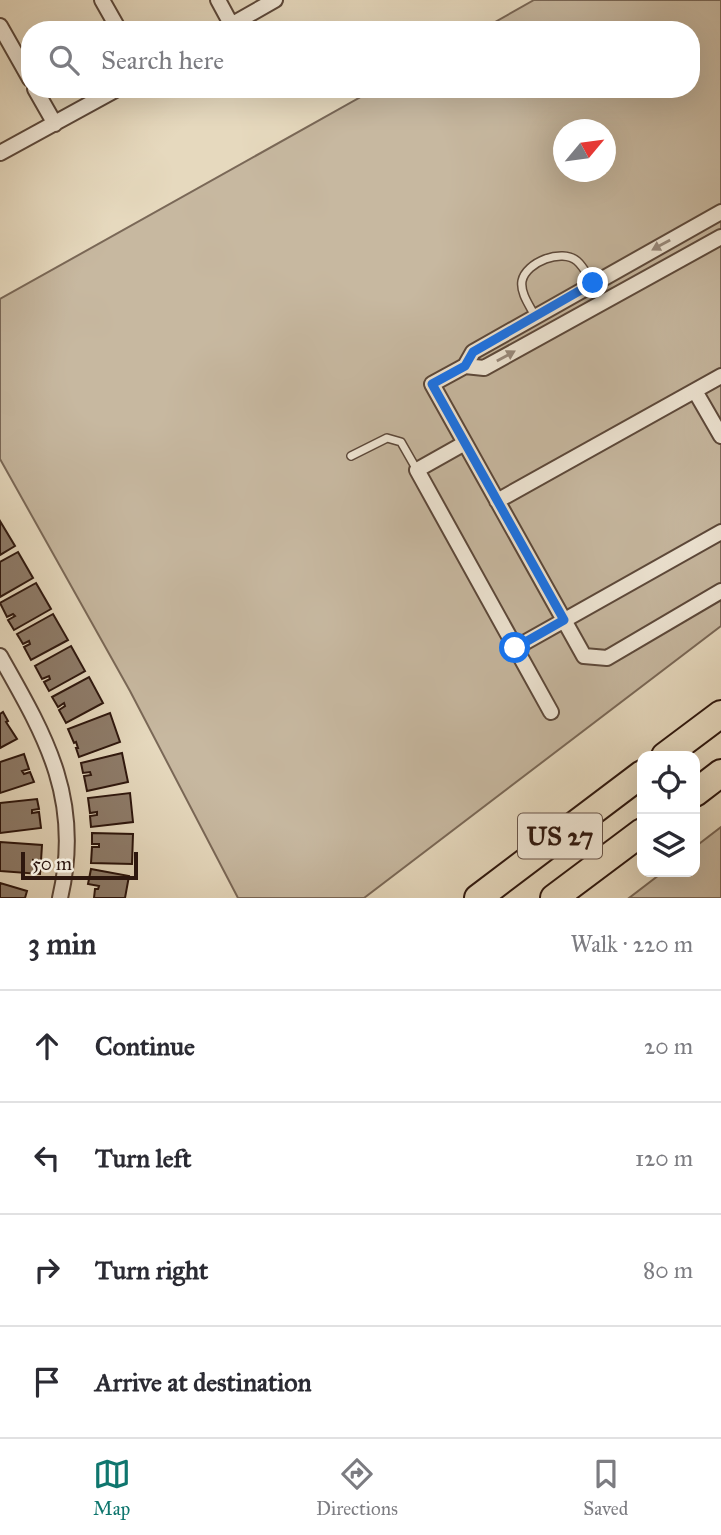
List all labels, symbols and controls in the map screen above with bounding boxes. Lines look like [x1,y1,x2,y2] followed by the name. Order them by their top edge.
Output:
[21,21,700,98] search box
[45,41,83,79] icon: search
[101,44,224,76] text: Search here
[553,119,616,182] north arrow
[652,239,671,251] one-way arrow
[577,267,608,298] route end
[496,350,516,362] one-way arrow
[499,632,530,663] route start
[637,751,700,877] map controls
[637,751,700,814] button: locate
[518,814,602,858] road number: US 27
[637,814,700,877] button: layers
[21,849,138,881] scale bar
[32,852,72,875] text: 50 m
[28,926,96,962] text: 3 min
[570,930,693,958] text: Walk · 220 m
[28,1027,66,1065] icon: ahead
[95,1030,195,1062] text: Continue
[644,1032,693,1060] text: 20 m
[28,1139,66,1177] icon: left
[95,1142,191,1174] text: Turn left
[635,1144,693,1172] text: 120 m
[28,1251,66,1289] icon: right
[95,1254,208,1286] text: Turn right
[643,1256,693,1284] text: 80 m
[28,1363,66,1401] icon: arrive
[95,1366,312,1398] text: Arrive at destination
[93,1455,131,1520] tab: Map
[316,1455,398,1520] tab: Directions
[583,1455,628,1520] tab: Saved

